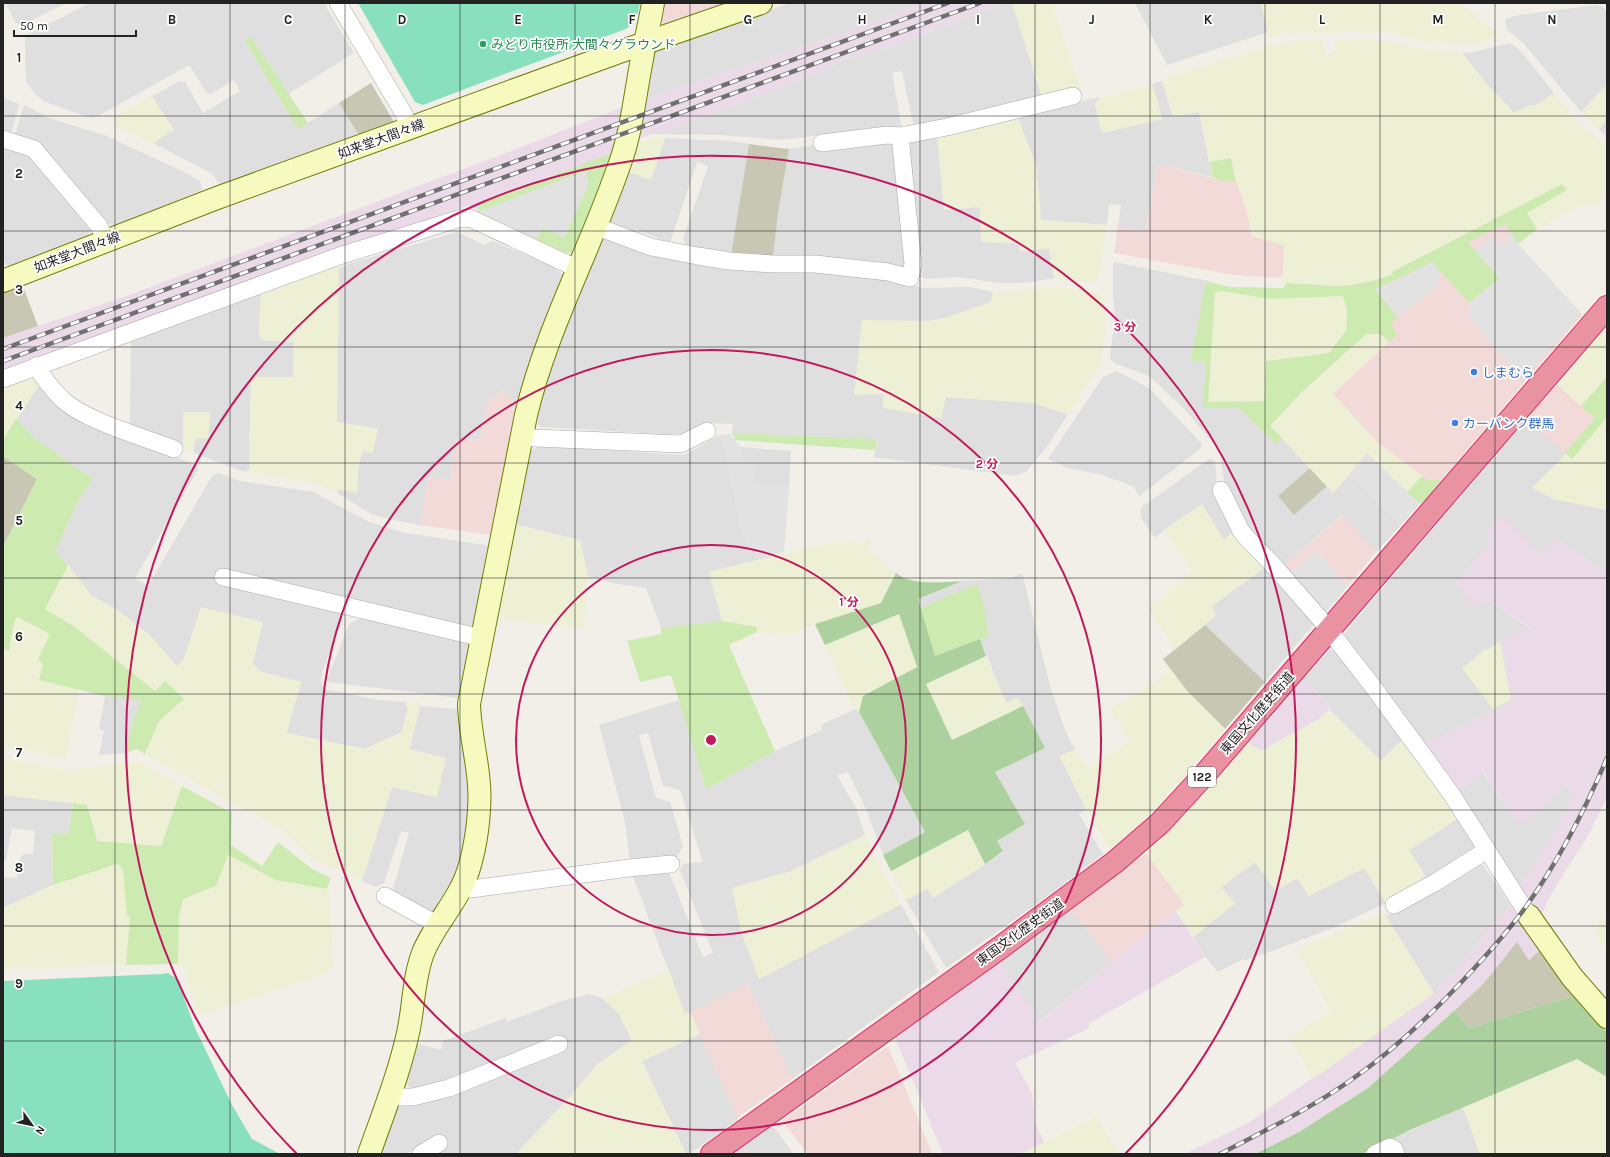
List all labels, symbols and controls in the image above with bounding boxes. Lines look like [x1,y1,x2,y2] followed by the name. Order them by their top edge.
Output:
[14,12,136,38] scale bar
[168,12,176,27] text: B
[284,12,292,27] text: C
[398,12,407,27] text: D
[514,12,522,27] text: E
[628,12,636,27] text: F
[744,12,752,27] text: G
[857,12,867,27] text: H
[976,12,980,27] text: I
[1089,12,1095,27] text: J
[1204,12,1213,27] text: K
[1319,12,1326,27] text: L
[1432,12,1444,27] text: M
[1547,12,1557,27] text: N
[20,19,48,33] text: 50 m
[491,37,676,52] place label: みどり市役所 大間々グラウンド
[478,39,488,49] marker: みどり市役所 大間々グラウンド
[17,50,21,65] text: 1
[336,116,426,162] street label: 如来堂大間々線
[15,166,23,181] text: 2
[32,229,122,275] street label: 如来堂大間々線
[15,282,23,297] text: 3
[1114,320,1136,334] text: 3 分
[1482,365,1534,380] place label: しまむら
[1469,367,1479,377] marker: しまむら
[15,398,23,413] text: 4
[1463,416,1555,431] place label: カーバンク群馬
[1450,418,1460,428] marker: カーバンク群馬
[976,457,998,471] text: 2 分
[15,513,23,528] text: 5
[839,595,859,609] text: 1 分
[15,629,23,644] text: 6
[1217,669,1297,757] street label: 東国文化歴史街道
[704,733,718,747] centre of rings
[16,745,23,760] text: 7
[1188,767,1216,787] road number: 122
[15,860,23,875] text: 8
[974,895,1066,969] street label: 東国文化歴史街道
[15,976,23,991] text: 9
[12,1105,52,1145] north arrow
[32,1123,48,1137] text: N

